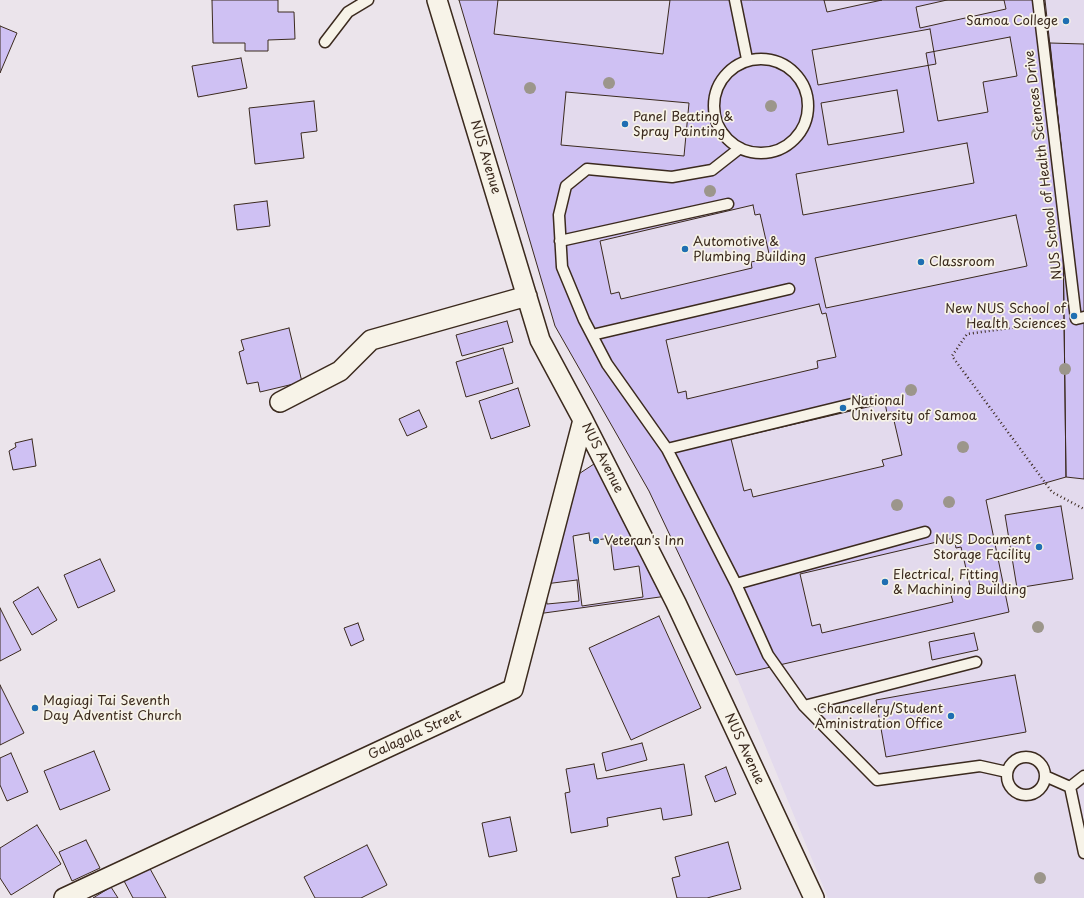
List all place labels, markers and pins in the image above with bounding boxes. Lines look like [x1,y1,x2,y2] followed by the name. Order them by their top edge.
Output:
[966,13,1058,29] place label: Samoa College
[1061,16,1071,26] marker: Samoa College
[633,109,733,140] place label: Panel Beating & Spray Painting
[620,119,630,129] marker: Panel Beating & Spray Painting
[693,234,806,265] place label: Automotive & Plumbing Building
[680,244,690,254] marker: Automotive & Plumbing Building
[929,254,995,270] place label: Classroom
[916,257,926,267] marker: Classroom
[945,301,1066,332] place label: New NUS School of Health Sciences
[1069,311,1079,321] marker: New NUS School of Health Sciences
[851,393,977,424] place label: National University of Samoa
[838,403,848,413] marker: National University of Samoa
[933,532,1031,563] place label: NUS Document Storage Facility
[604,533,684,549] place label: Veteran's Inn
[591,536,601,546] marker: Veteran's Inn
[1034,542,1044,552] marker: NUS Document Storage Facility
[893,567,1027,598] place label: Electrical, Fitting & Machining Building
[880,577,890,587] marker: Electrical, Fitting & Machining Building
[43,693,182,724] place label: Magiagi Tai Seventh Day Adventist Church
[815,701,943,732] place label: Chancellery/Student Aministration Office
[30,703,40,713] marker: Magiagi Tai Seventh Day Adventist Church
[946,711,956,721] marker: Chancellery/Student Aministration Office

